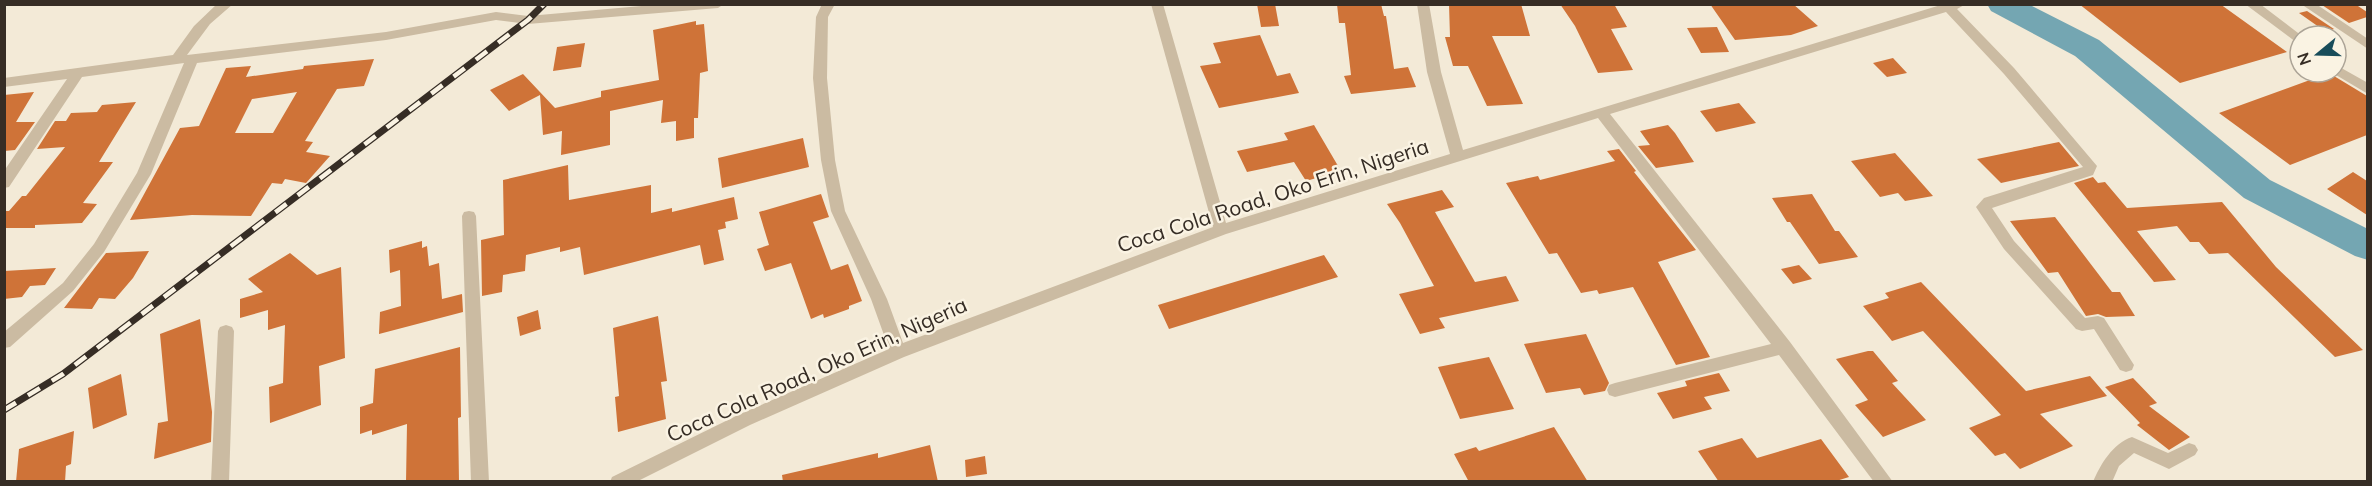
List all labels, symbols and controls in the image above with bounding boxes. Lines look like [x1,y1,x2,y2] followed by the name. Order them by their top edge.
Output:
[2288,24,2348,84] north arrow
[2292,50,2315,68] text: N
[1114,132,1432,258] street label: Coca Cola Road, Oko Erin, Nigeria
[662,291,971,447] street label: Coca Cola Road, Oko Erin, Nigeria

